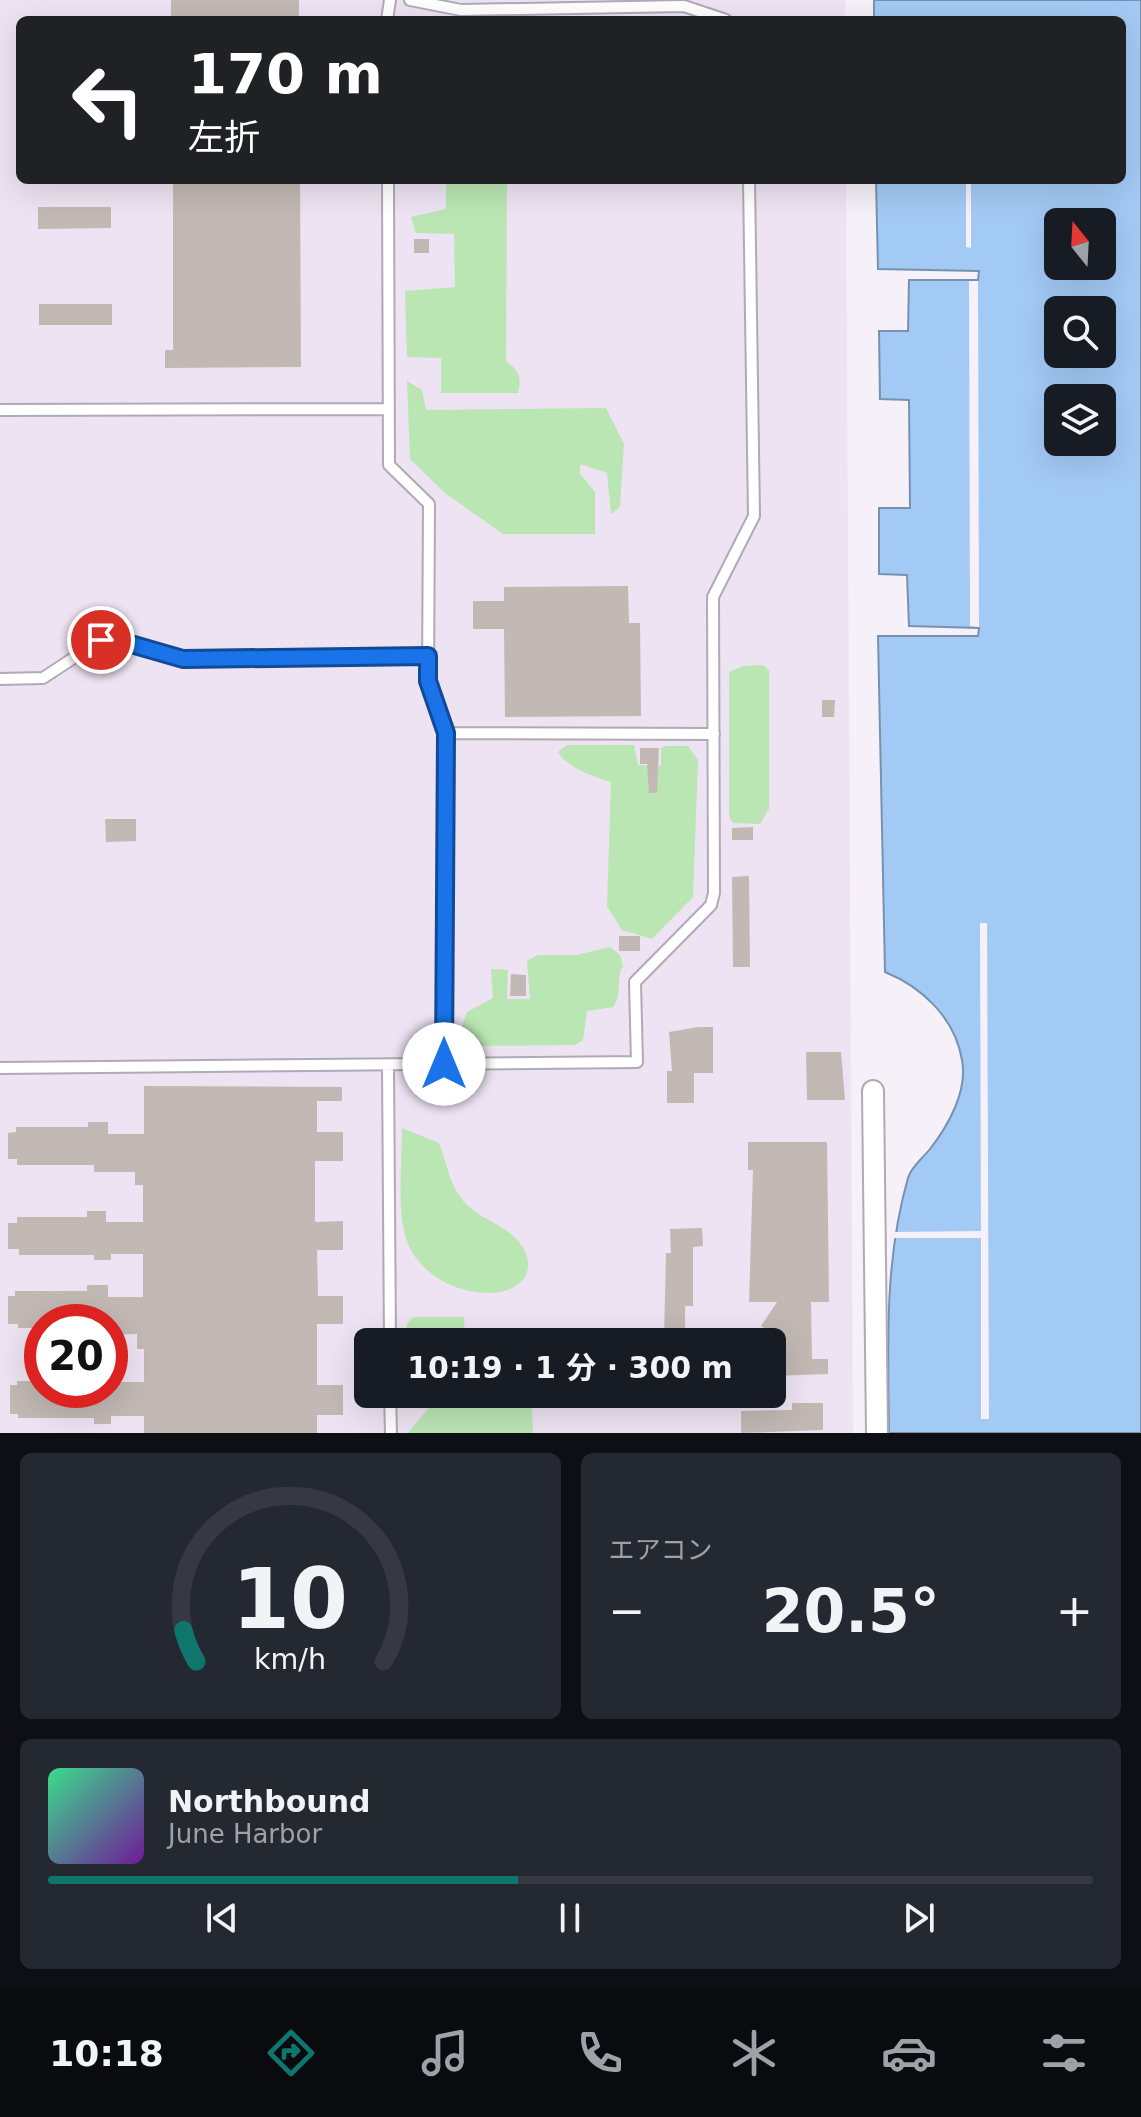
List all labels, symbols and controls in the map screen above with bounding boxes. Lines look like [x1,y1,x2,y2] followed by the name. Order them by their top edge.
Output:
[188,41,383,106] text: 170 m
[56,48,160,152] icon: left
[188,117,260,158] text: 左折
[1044,208,1116,280] north arrow
[1044,208,1116,456] map controls
[1044,296,1116,368] button: search
[1044,384,1116,456] button: layers
[67,606,135,674] pin
[79,618,123,662] icon: arrive
[402,1022,486,1106] position arrow
[24,1304,128,1408] speed limit sign: 20
[407,1350,733,1385] text: 10:19 · 1 分 · 300 m
[609,1535,713,1565] text: エアコン
[232,1551,348,1648] text: 10
[762,1576,940,1646] text: 20.5°
[609,1585,645,1636] text: −
[1056,1585,1093,1636] text: +
[254,1642,326,1676] text: km/h
[168,1784,371,1819] text: Northbound
[168,1819,322,1849] text: June Harbor
[200,1896,244,1940] icon: previous
[548,1896,592,1940] icon: pause
[897,1896,941,1940] icon: next
[263,2025,319,2081] icon: directions
[417,2025,473,2081] icon: music
[572,2025,628,2081] icon: phone
[726,2025,782,2081] icon: climate
[881,2025,937,2081] icon: car
[1036,2025,1092,2081] icon: filters
[49,2033,164,2074] text: 10:18

